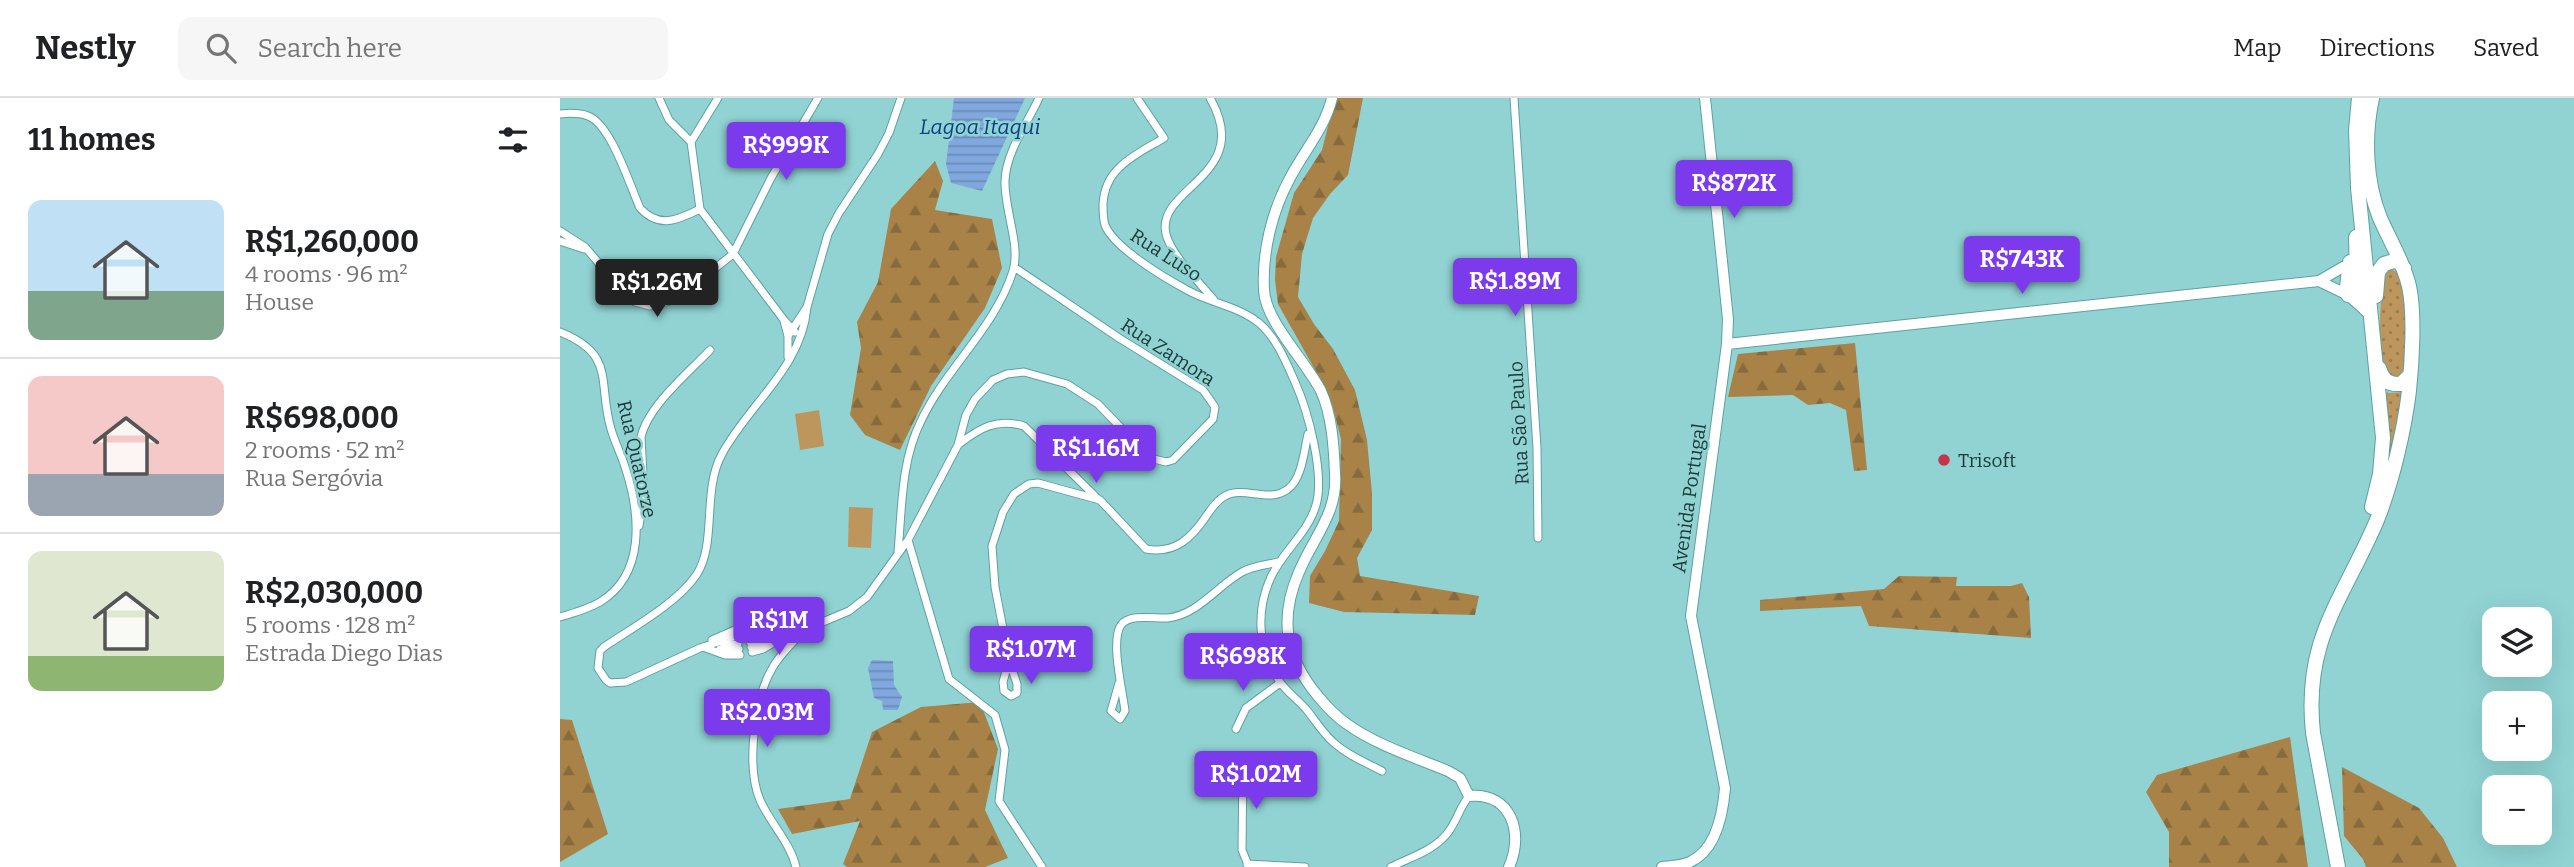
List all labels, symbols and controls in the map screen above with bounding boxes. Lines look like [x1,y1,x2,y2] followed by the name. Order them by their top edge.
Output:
[178,17,668,80] search box
[35,28,136,68] text: Nestly
[202,29,240,67] icon: search
[258,33,402,64] text: Search here
[2233,34,2282,62] text: Map
[2320,34,2435,62] text: Directions
[2473,34,2539,62] text: Saved
[920,114,1040,140] water label: Lagoa Itaqui
[494,121,532,159] icon: filters
[28,122,156,158] text: 11 homes
[729,122,843,182] pin: R$999K
[743,131,829,159] text: R$999K
[1677,160,1791,220] pin: R$872K
[1692,169,1776,197] text: R$872K
[245,224,419,260] text: R$1,260,000
[1126,224,1206,287] street label: Rua Luso
[84,228,168,312] icon: home
[1965,236,2079,296] pin: R$743K
[1980,245,2064,273] text: R$743K
[1450,258,1580,318] pin: R$1.89M
[245,260,408,288] text: 4 rooms · 96 m²
[592,260,722,319] pin: R$1.26M
[1469,267,1561,295] text: R$1.89M
[611,268,703,296] text: R$1.26M
[245,288,314,316] text: House
[1117,313,1220,391] street label: Rua Zamora
[1504,361,1534,485] street label: Rua São Paulo
[612,398,662,520] street label: Rua Quatorze
[245,400,399,436] text: R$698,000
[84,404,168,488] icon: home
[1667,422,1711,574] street label: Avenida Portugal
[1031,426,1161,485] pin: R$1.16M
[1052,434,1140,462] text: R$1.16M
[245,436,404,464] text: 2 rooms · 52 m²
[1958,449,2016,472] place label: Trisoft
[1936,452,1952,468] marker: Trisoft
[245,464,383,492] text: Rua Sergóvia
[245,575,423,611] text: R$2,030,000
[84,579,168,663] icon: home
[738,598,820,657] pin: R$1M
[749,606,809,634] text: R$1M
[2482,607,2552,845] map controls
[2482,607,2552,677] button: layers
[245,611,415,639] text: 5 rooms · 128 m²
[966,626,1096,686] pin: R$1.07M
[1186,634,1300,693] pin: R$698K
[986,635,1076,663] text: R$1.07M
[245,639,443,667] text: Estrada Diego Dias
[1200,642,1286,670] text: R$698K
[702,690,832,749] pin: R$2.03M
[2482,691,2552,761] button: +
[720,698,814,726] text: R$2.03M
[1191,752,1321,811] pin: R$1.02M
[1210,760,1302,788] text: R$1.02M
[2482,775,2552,845] button: −

